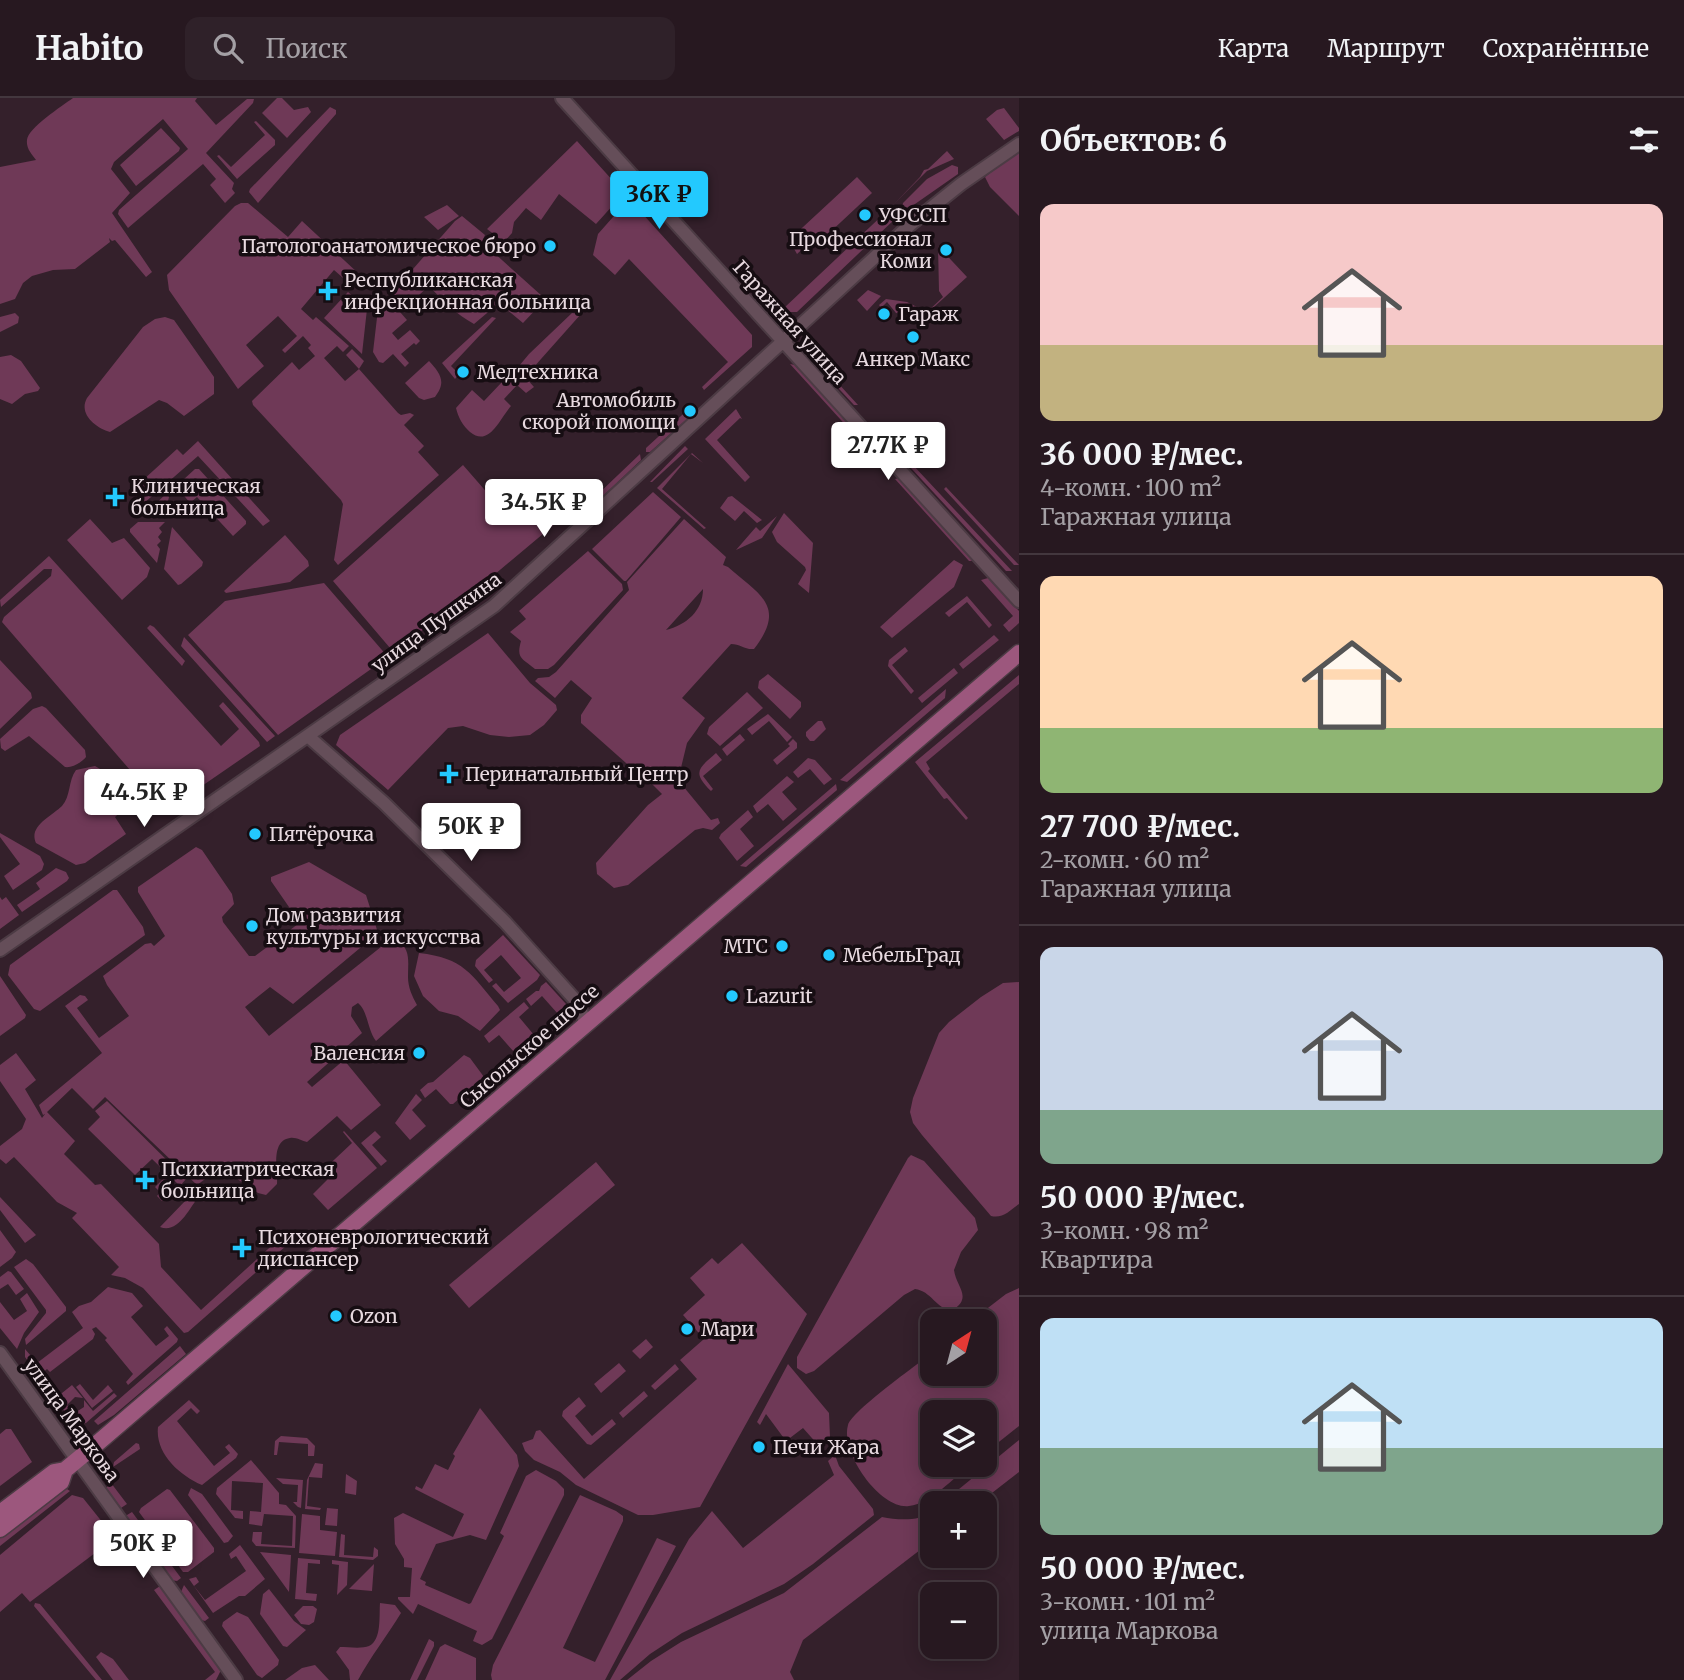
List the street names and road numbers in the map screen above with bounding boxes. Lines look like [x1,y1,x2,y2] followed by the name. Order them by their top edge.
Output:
[728,255,852,389] street label: Гаражная улица
[366,567,506,677] street label: улица Пушкина
[454,979,604,1113] street label: Сысольское шоссе
[19,1353,125,1487] street label: улица Маркова

